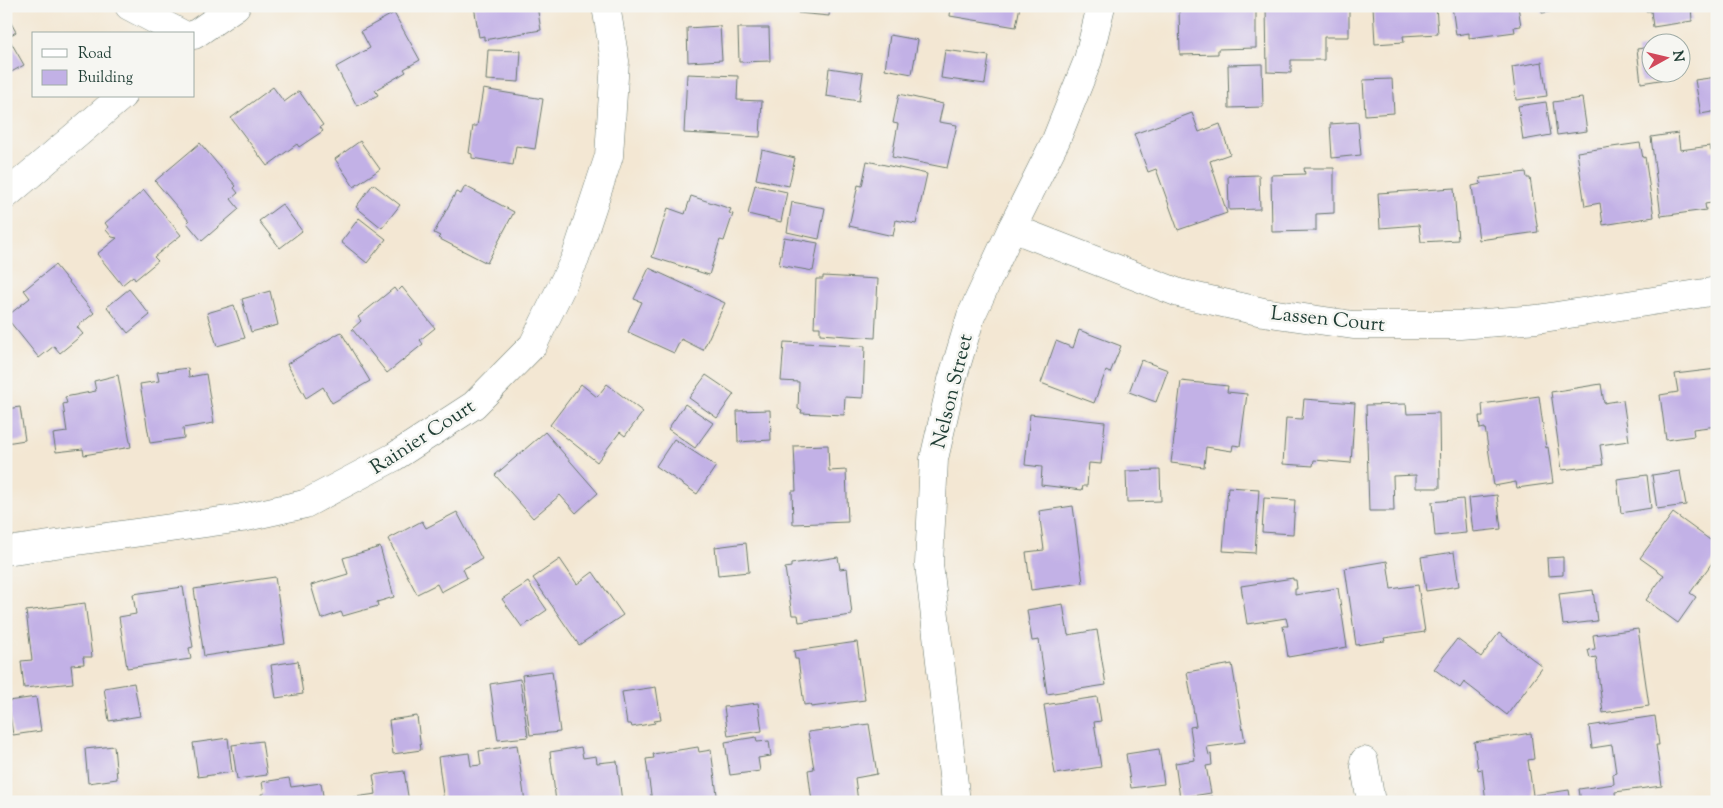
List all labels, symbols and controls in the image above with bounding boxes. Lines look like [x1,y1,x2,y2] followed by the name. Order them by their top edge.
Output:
[32,32,195,98] legend
[1640,32,1690,82] north arrow
[78,44,112,65] text: Road
[1666,50,1688,63] text: N
[78,68,133,89] text: Building
[1269,300,1386,341] street label: Lassen Court
[925,331,982,452] street label: Nelson Street
[365,393,482,483] street label: Rainier Court

